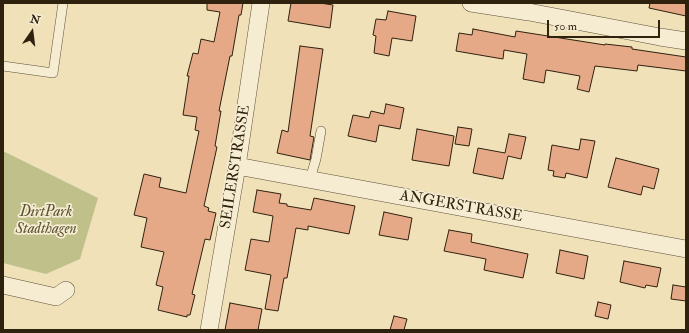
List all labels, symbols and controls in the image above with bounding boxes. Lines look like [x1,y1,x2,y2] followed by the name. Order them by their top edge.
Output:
[12,12,52,52] north arrow
[29,12,41,27] text: N
[549,12,662,38] scale bar
[554,19,577,34] text: 50 m
[217,104,255,230] street label: SEILERSTRASSE
[398,187,524,227] street label: ANGERSTRASSE
[15,204,77,239] park label: DirtPark Stadthagen

